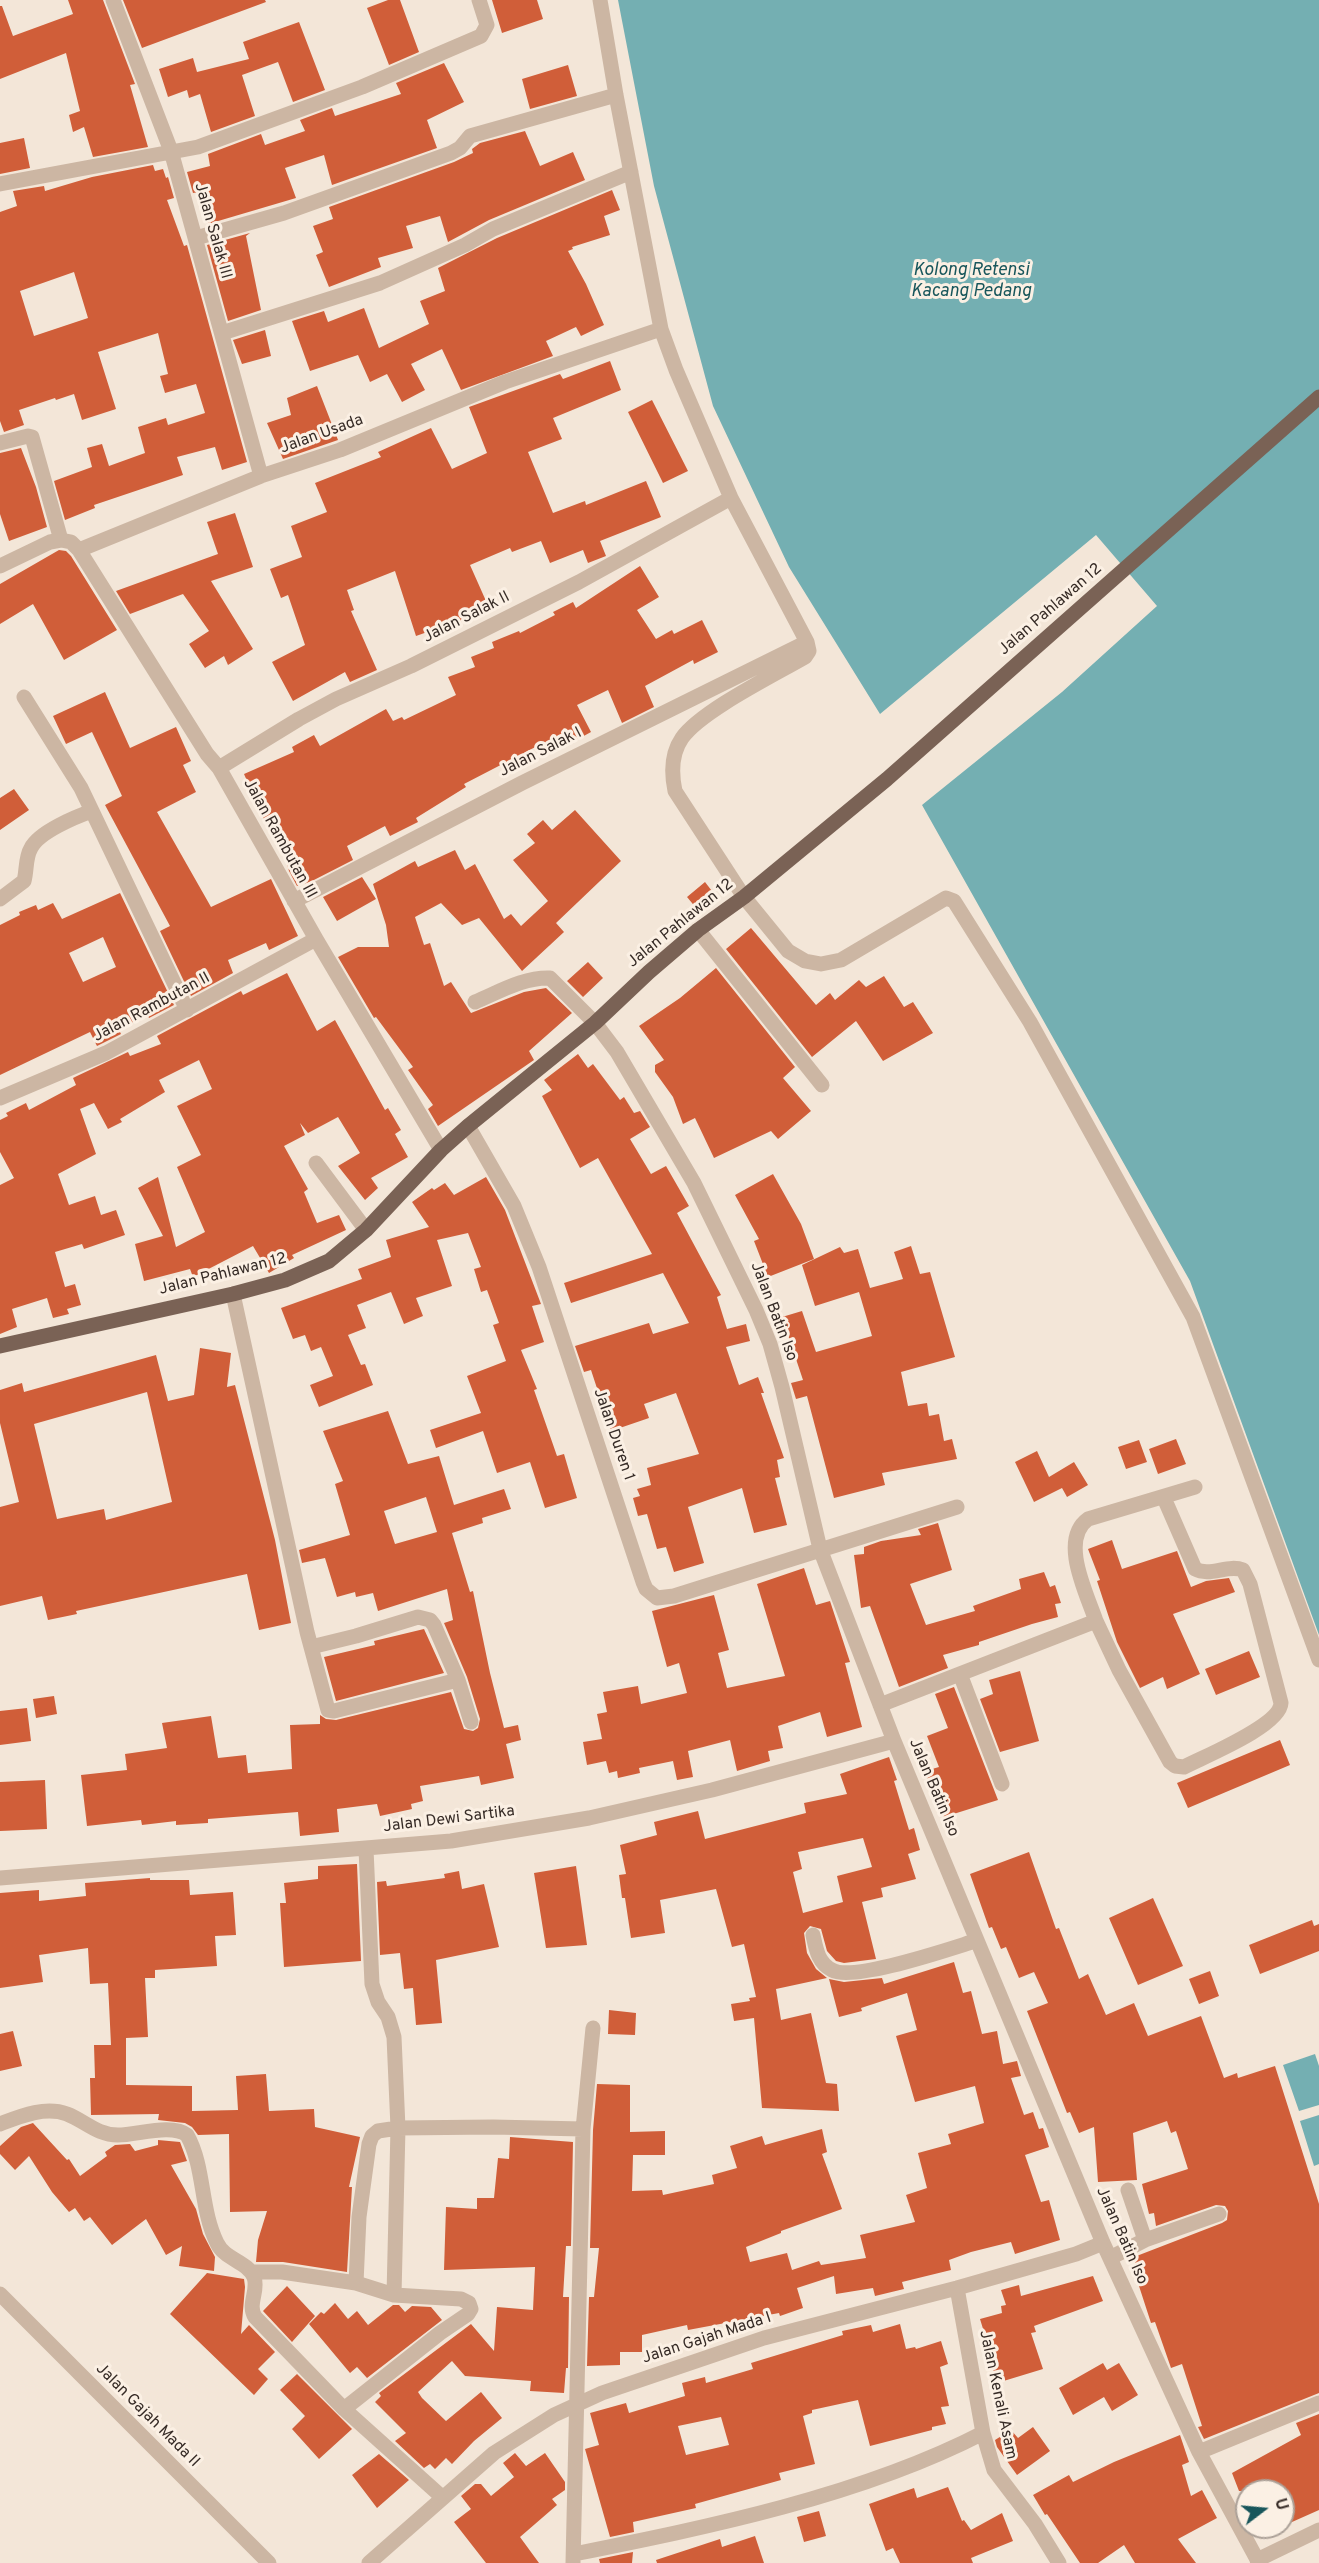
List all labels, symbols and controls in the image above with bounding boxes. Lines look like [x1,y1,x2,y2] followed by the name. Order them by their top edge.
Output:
[189,181,235,281] street label: Jalan Salak III
[911,260,1031,302] water label: Kolong Retensi Kacang Pedang
[278,411,366,459] street label: Jalan Usada
[995,560,1107,660] street label: Jalan Pahlawan 12
[421,588,513,648] street label: Jalan Salak II
[496,724,586,782] street label: Jalan Salak I
[238,776,320,902] street label: Jalan Rambutan III
[624,875,738,973] street label: Jalan Pahlawan 12
[90,969,214,1047] street label: Jalan Rambutan II
[157,1250,289,1300] street label: Jalan Pahlawan 12
[745,1260,801,1364] street label: Jalan Batin Iso
[588,1386,638,1484] street label: Jalan Duren 1
[904,1736,962,1840] street label: Jalan Batin Iso
[382,1802,516,1838] street label: Jalan Dewi Sartika
[1091,2184,1151,2288] street label: Jalan Batin Iso
[640,2309,774,2369] street label: Jalan Gajah Mada I
[974,2329,1020,2461] street label: Jalan Kenali Asam
[91,2360,203,2472] street label: Jalan Gajah Mada II
[1235,2479,1295,2539] north arrow
[1269,2496,1292,2513] text: U

